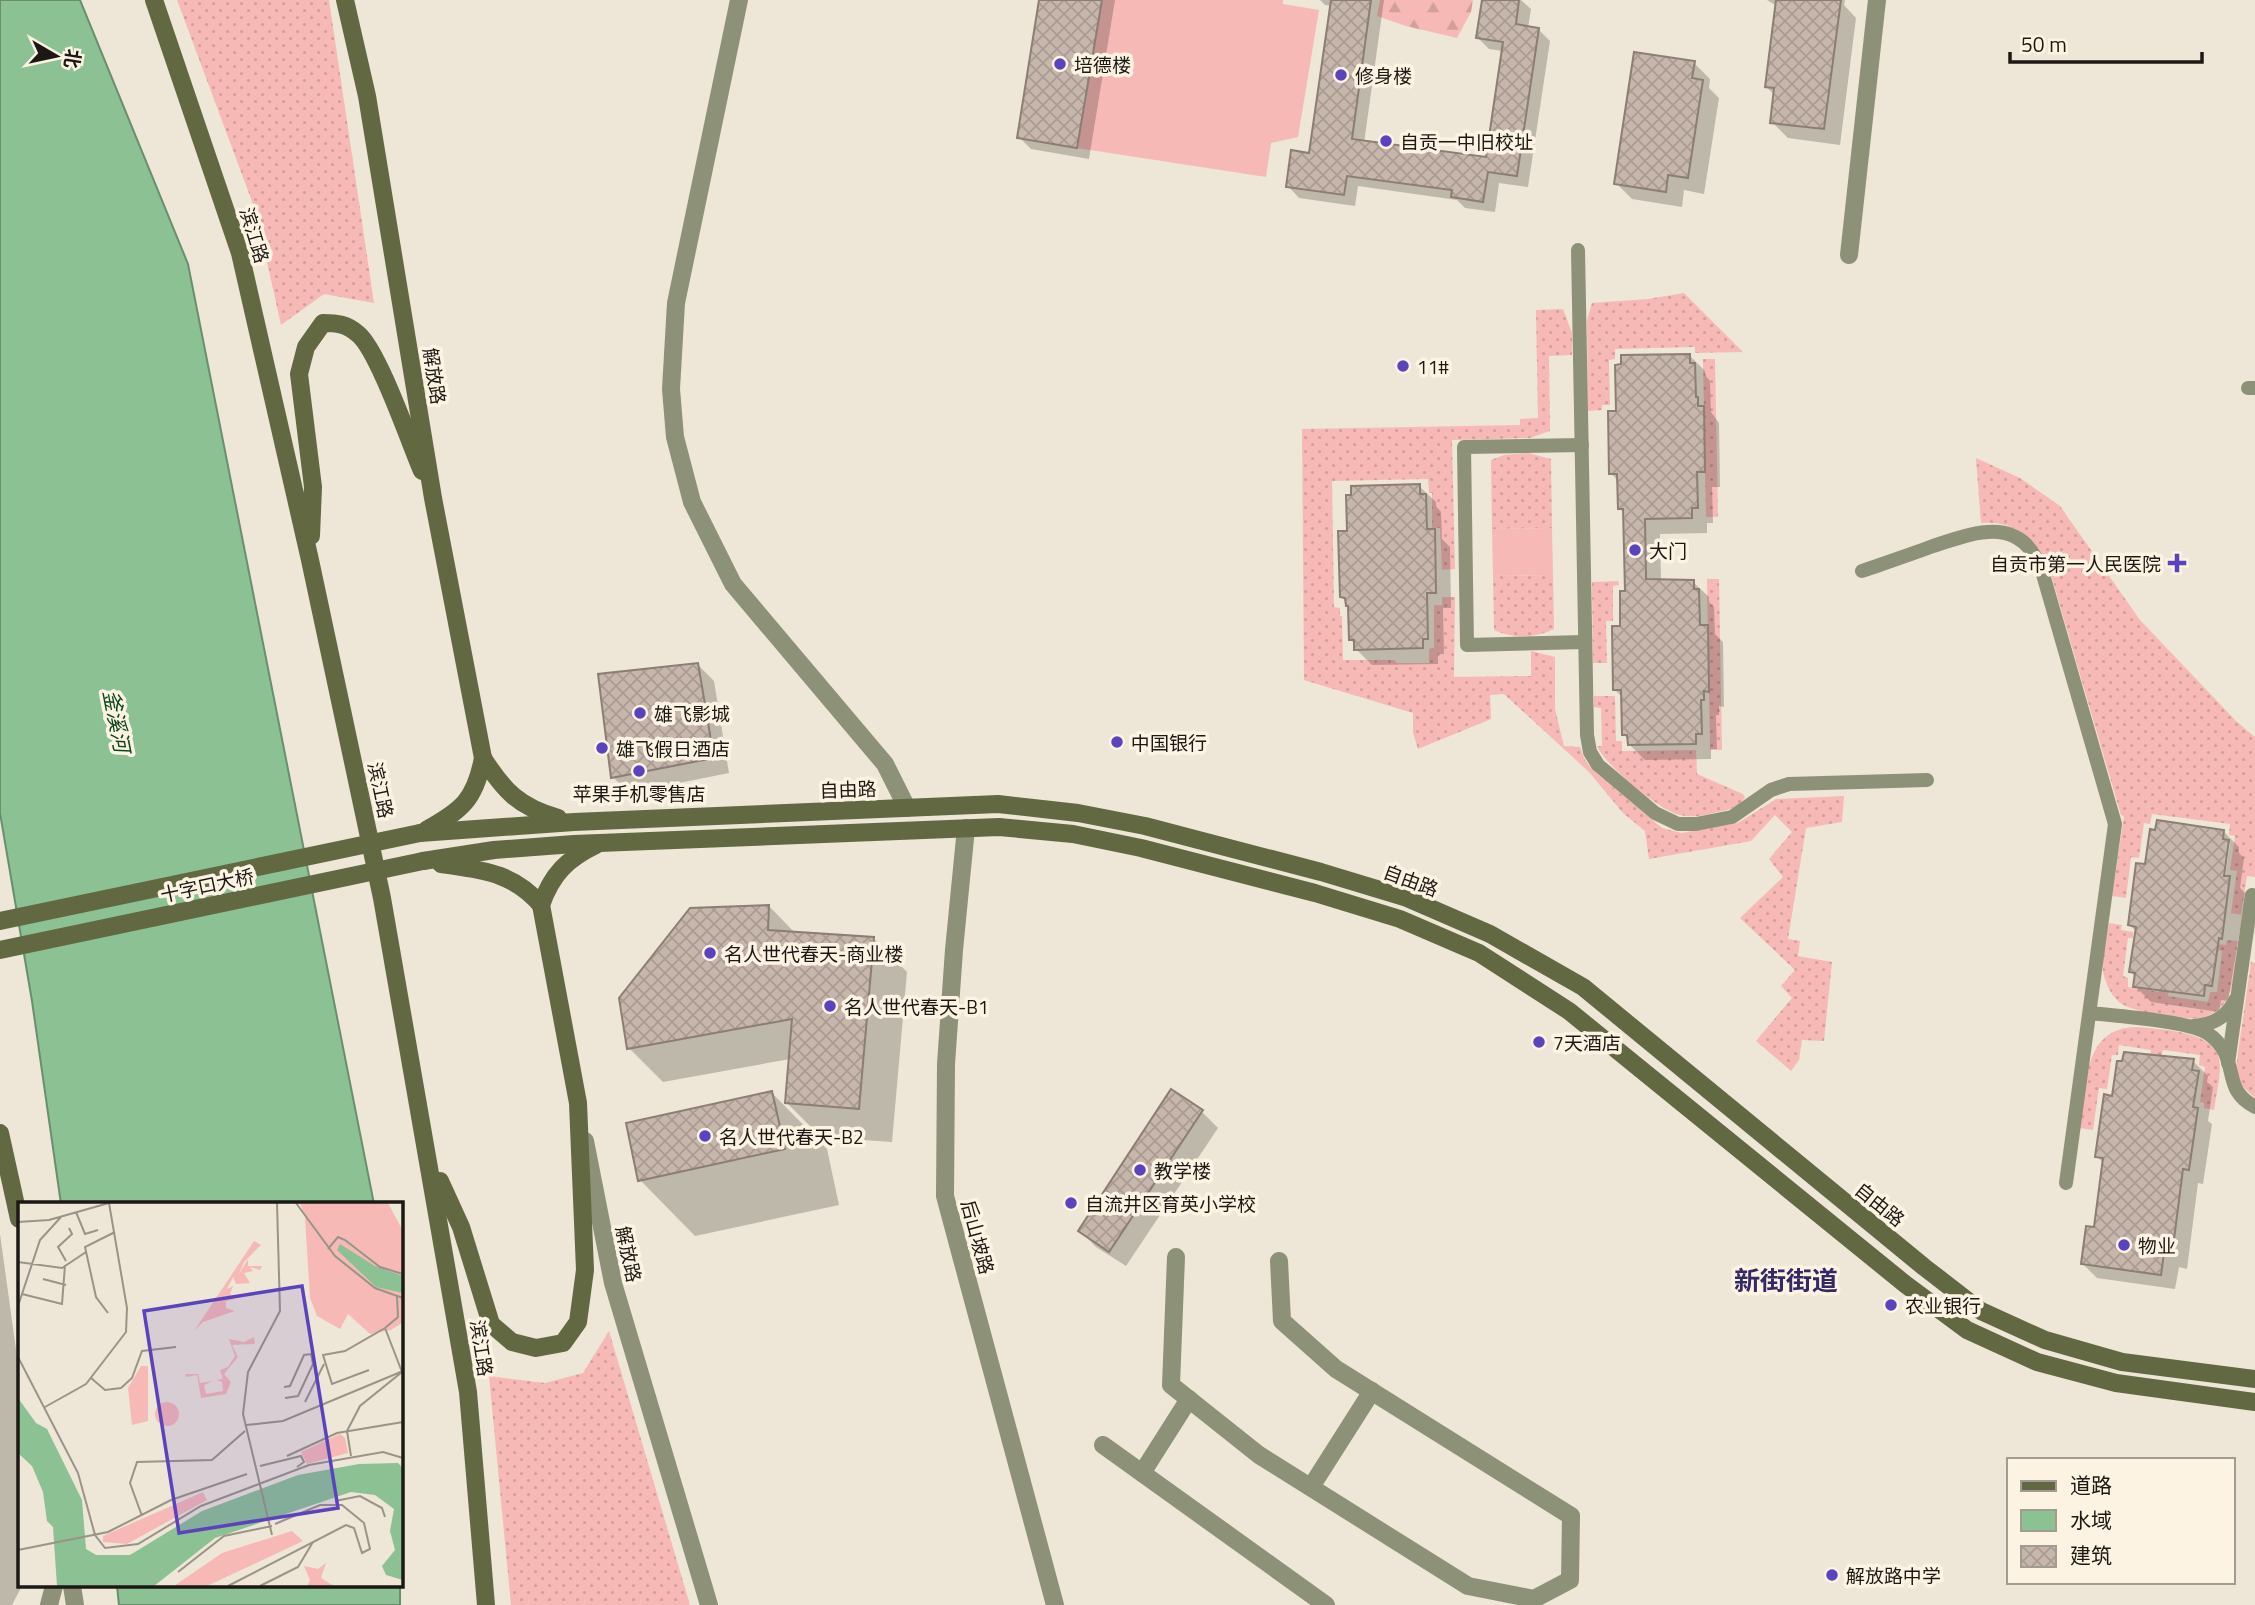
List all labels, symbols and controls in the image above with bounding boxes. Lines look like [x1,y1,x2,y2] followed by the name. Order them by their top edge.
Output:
[21,21,91,91] north arrow
[2010,21,2202,65] scale bar
[2021,28,2067,60] text: 50 m
[57,47,89,70] text: 北
[1074,50,1131,79] place label: 培德楼
[1052,56,1068,72] marker: 培德楼
[1355,61,1412,90] place label: 修身楼
[1333,67,1349,83] marker: 修身楼
[1400,127,1533,156] place label: 自贡一中旧校址
[1378,133,1394,149] marker: 自贡一中旧校址
[233,203,277,267] street label: 滨江路
[416,346,454,406] street label: 解放路
[1417,352,1449,381] place label: 11#
[1395,358,1411,374] marker: 11#
[1649,536,1687,565] place label: 大门
[1627,542,1643,558] marker: 大门
[1990,549,2161,578] place label: 自贡市第一人民医院
[2167,553,2187,573] marker: 自贡市第一人民医院
[95,687,139,759] water label: 釜溪河
[654,699,730,728] place label: 雄飞影城
[632,705,648,721] marker: 雄飞影城
[1131,728,1207,757] place label: 中国银行
[616,734,730,763] place label: 雄飞假日酒店
[1109,734,1125,750] marker: 中国银行
[594,740,610,756] marker: 雄飞假日酒店
[361,759,401,821] street label: 滨江路
[631,763,647,779] marker: 苹果手机零售店
[819,774,877,804] street label: 自由路
[572,779,706,808] place label: 苹果手机零售店
[1379,857,1443,903] street label: 自由路
[158,861,256,909] street label: 十字口大桥
[724,939,903,968] place label: 名人世代春天-商业楼
[702,945,718,961] marker: 名人世代春天-商业楼
[844,992,989,1021] place label: 名人世代春天-B1
[822,998,838,1014] marker: 名人世代春天-B1
[1553,1028,1621,1057] place label: 7天酒店
[1531,1034,1547,1050] marker: 7天酒店
[719,1122,864,1151] place label: 名人世代春天-B2
[697,1128,713,1144] marker: 名人世代春天-B2
[1154,1156,1211,1185] place label: 教学楼
[1132,1162,1148,1178] marker: 教学楼
[1849,1175,1911,1233] street label: 自由路
[1085,1189,1256,1218] place label: 自流井区育英小学校
[1063,1195,1079,1211] marker: 自流井区育英小学校
[954,1197,1002,1277] street label: 后山坡路
[18,1202,402,1588] inset map
[609,1223,649,1285] street label: 解放路
[2138,1231,2176,1260] place label: 物业
[2116,1237,2132,1253] marker: 物业
[1734,1261,1838,1300] district label: 新街街道
[1905,1291,1981,1320] place label: 农业银行
[1883,1297,1899,1313] marker: 农业银行
[463,1318,501,1378] street label: 滨江路
[2007,1458,2234,1584] legend
[2070,1469,2112,1501] text: 道路
[2070,1504,2112,1536] text: 水域
[2070,1539,2112,1571] text: 建筑
[1846,1561,1941,1590] place label: 解放路中学
[1824,1567,1840,1583] marker: 解放路中学

